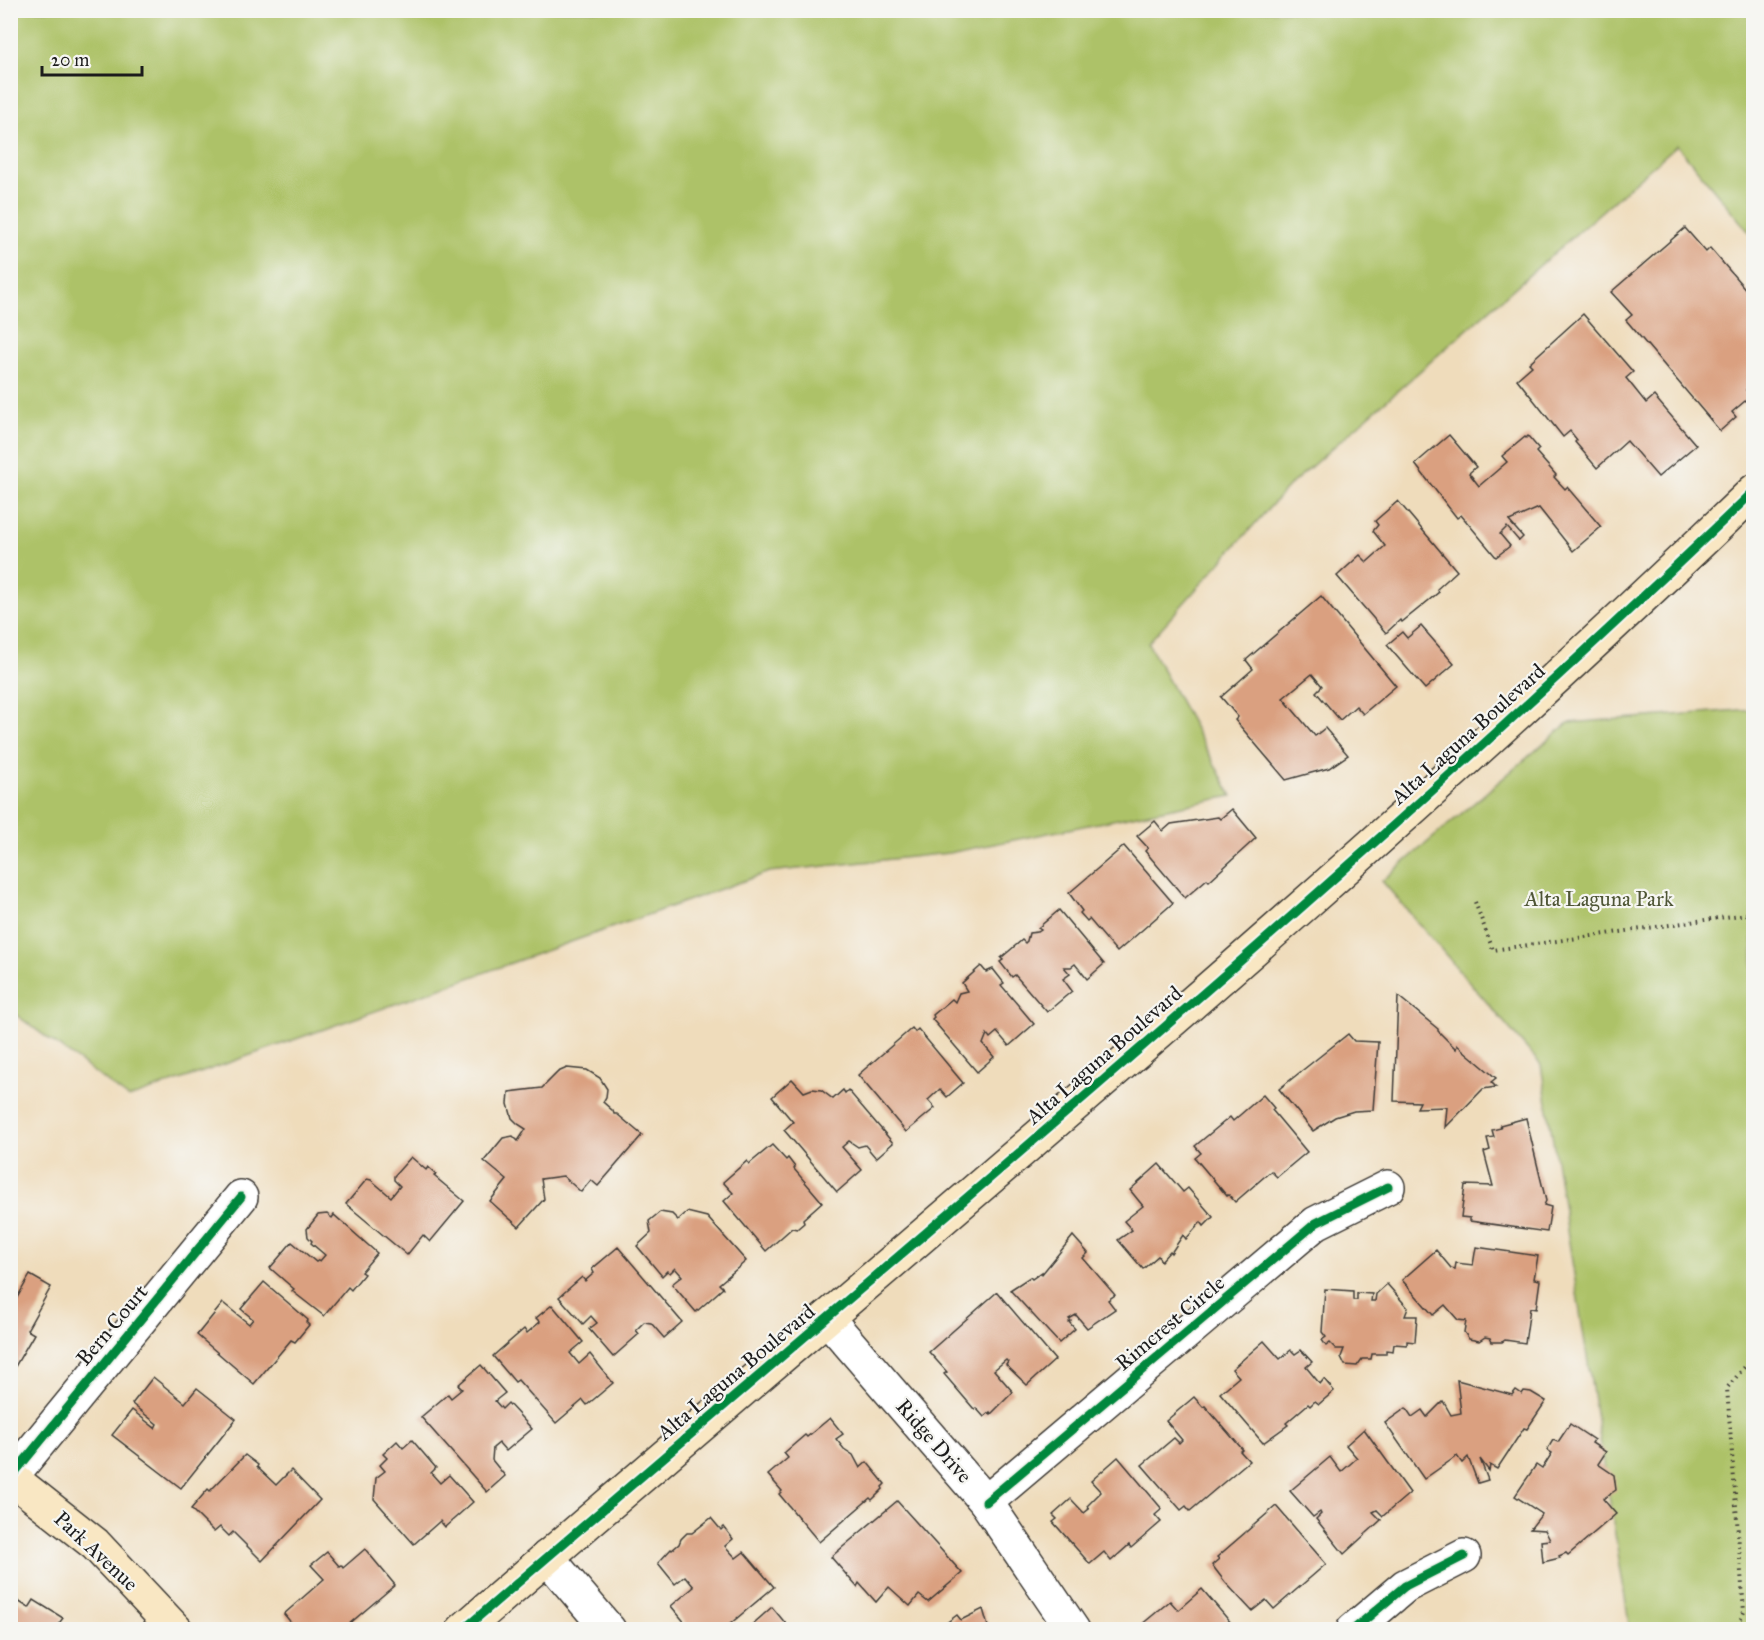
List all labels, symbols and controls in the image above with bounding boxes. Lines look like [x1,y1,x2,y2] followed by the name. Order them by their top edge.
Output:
[42,39,142,77] scale bar
[51,49,89,71] text: 20 m
[1385,658,1551,811] street label: Alta Laguna Boulevard
[1524,886,1674,912] park label: Alta Laguna Park
[1020,980,1188,1130] street label: Alta Laguna Boulevard
[1110,1270,1230,1376] street label: Rimcrest Circle
[71,1279,154,1371] street label: Bern Court
[651,1298,821,1446] street label: Alta Laguna Boulevard
[891,1394,978,1488] street label: Ridge Drive
[49,1506,144,1597] street label: Park Avenue

